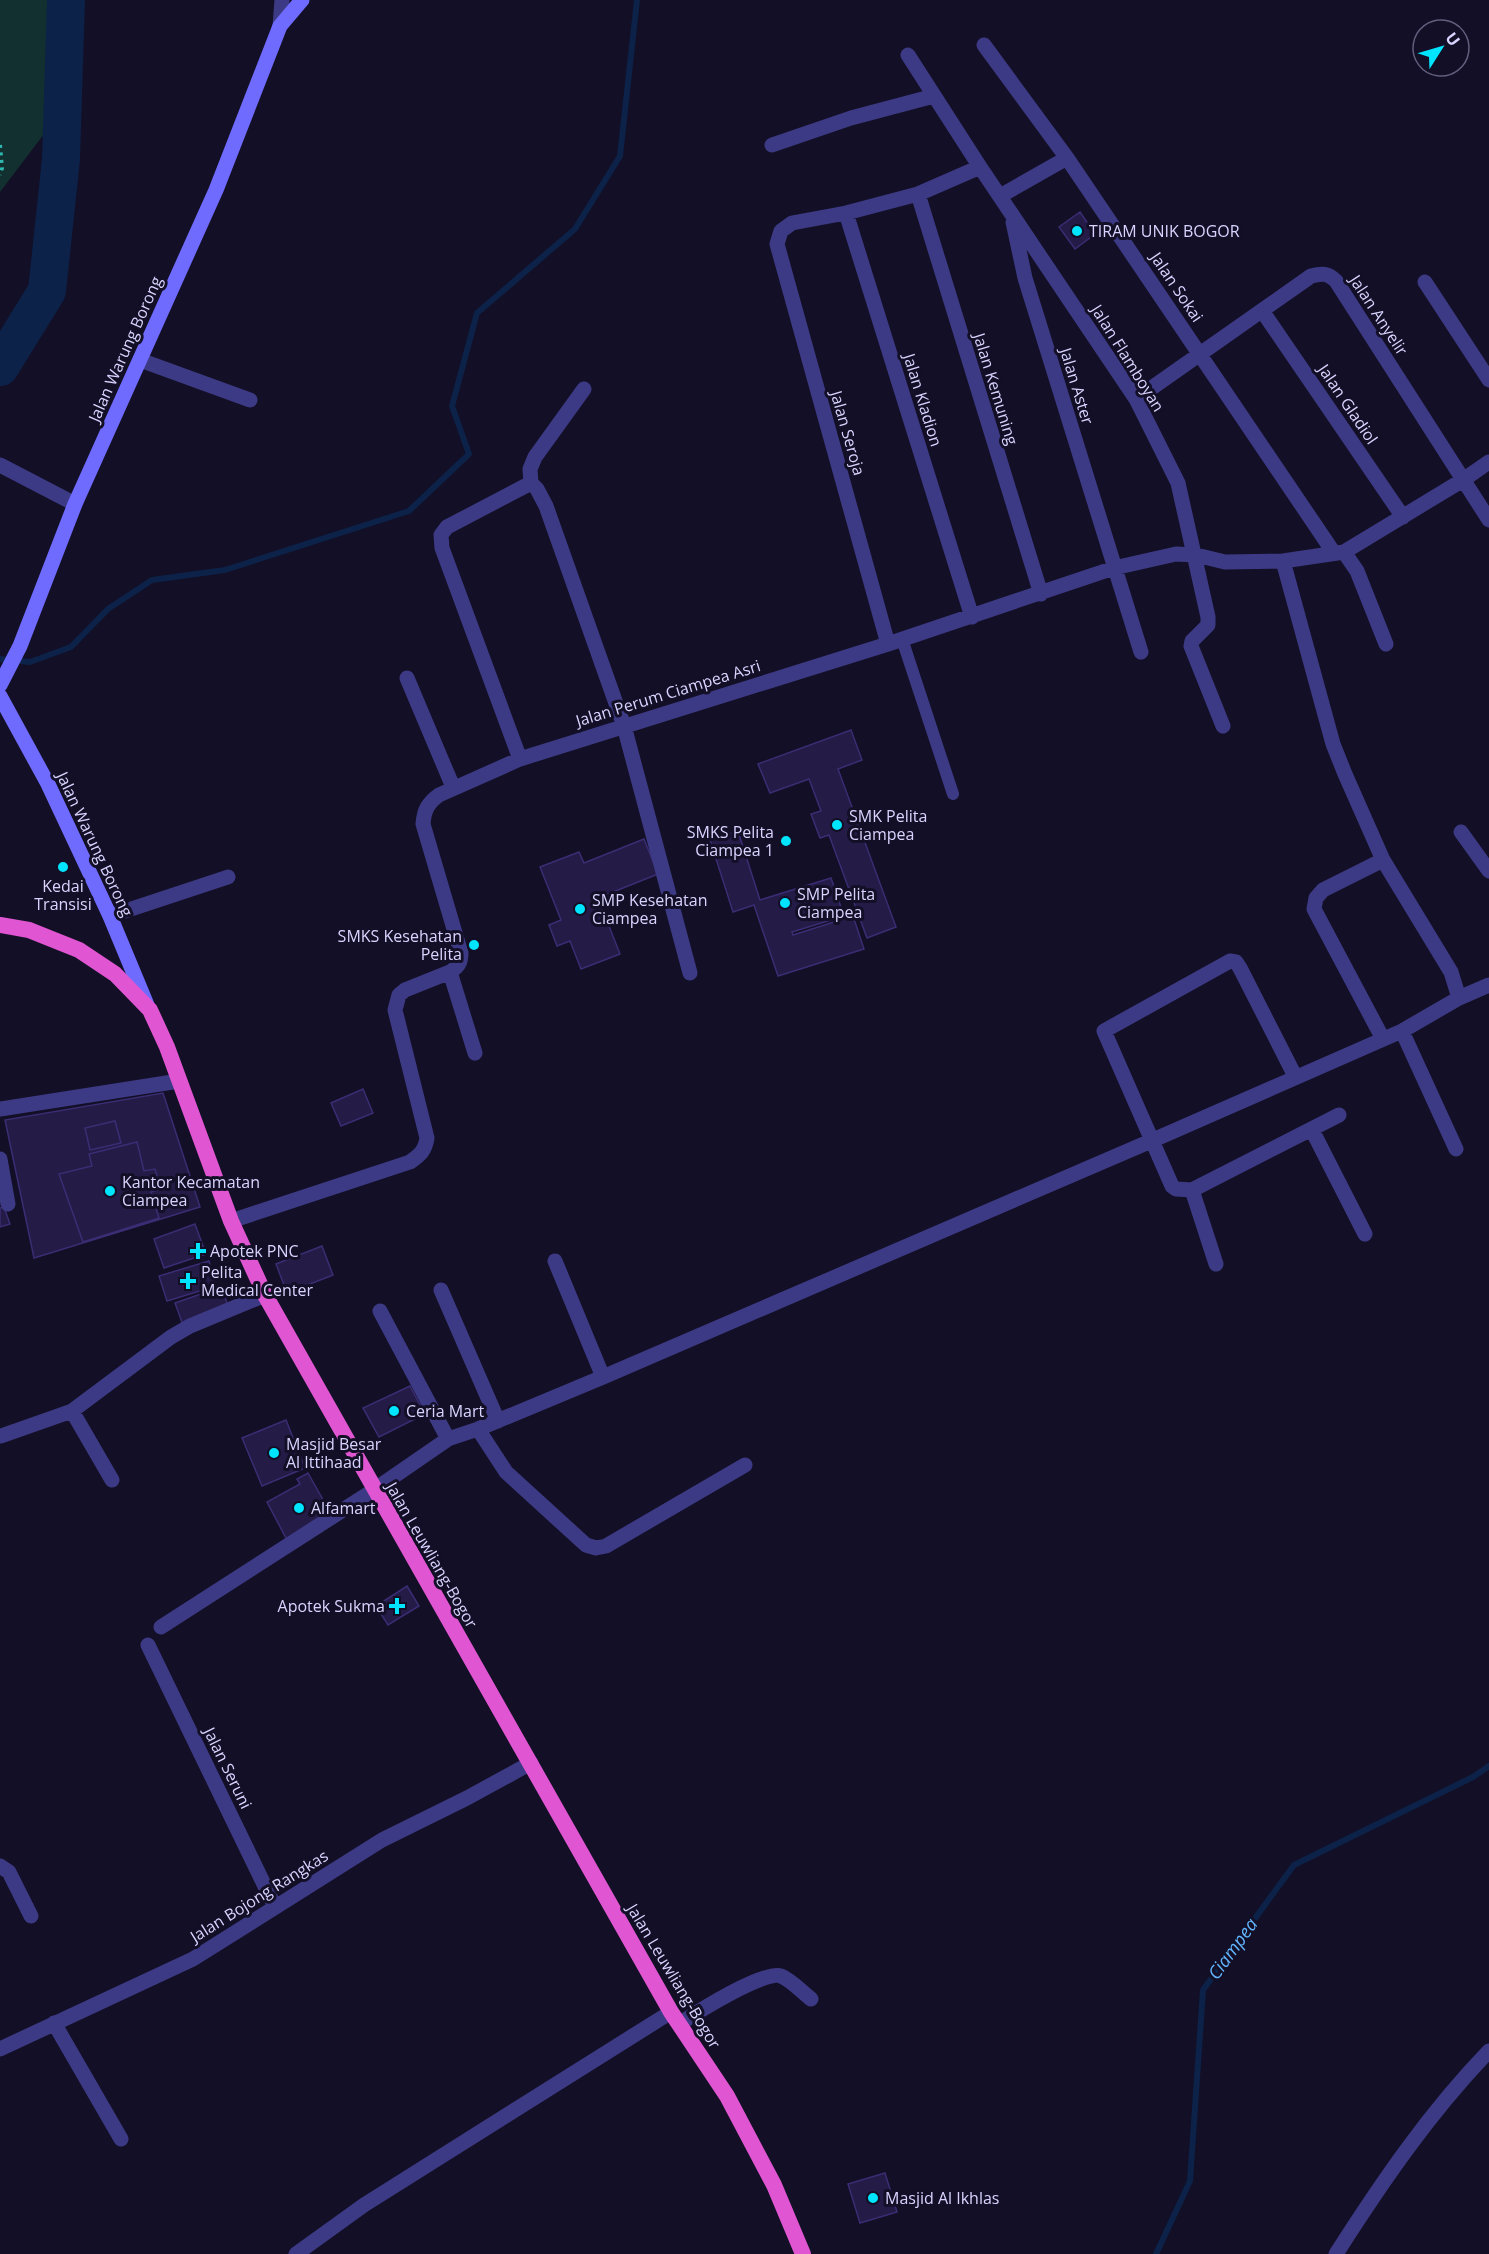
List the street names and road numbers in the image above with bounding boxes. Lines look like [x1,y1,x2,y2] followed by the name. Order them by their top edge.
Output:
[1144,246,1208,326] street label: Jalan Sokai
[1344,269,1413,360] street label: Jalan Anyelir
[82,272,167,427] street label: Jalan Warung Borong
[1085,299,1170,416] street label: Jalan Flamboyan
[968,328,1024,448] street label: Jalan Kemuning
[1054,343,1099,427] street label: Jalan Aster
[898,349,948,449] street label: Jalan Kladion
[1312,358,1383,448] street label: Jalan Gladiol
[825,386,871,478] street label: Jalan Seroja
[571,654,763,732] street label: Jalan Perum Ciampea Asri
[51,766,138,920] street label: Jalan Warung Borong
[380,1476,483,1632] street label: Jalan Leuwliang-Bogor
[198,1722,257,1812] street label: Jalan Seruni
[184,1845,332,1948] street label: Jalan Bojong Rangkas
[621,1898,726,2053] street label: Jalan Leuwliang-Bogor

